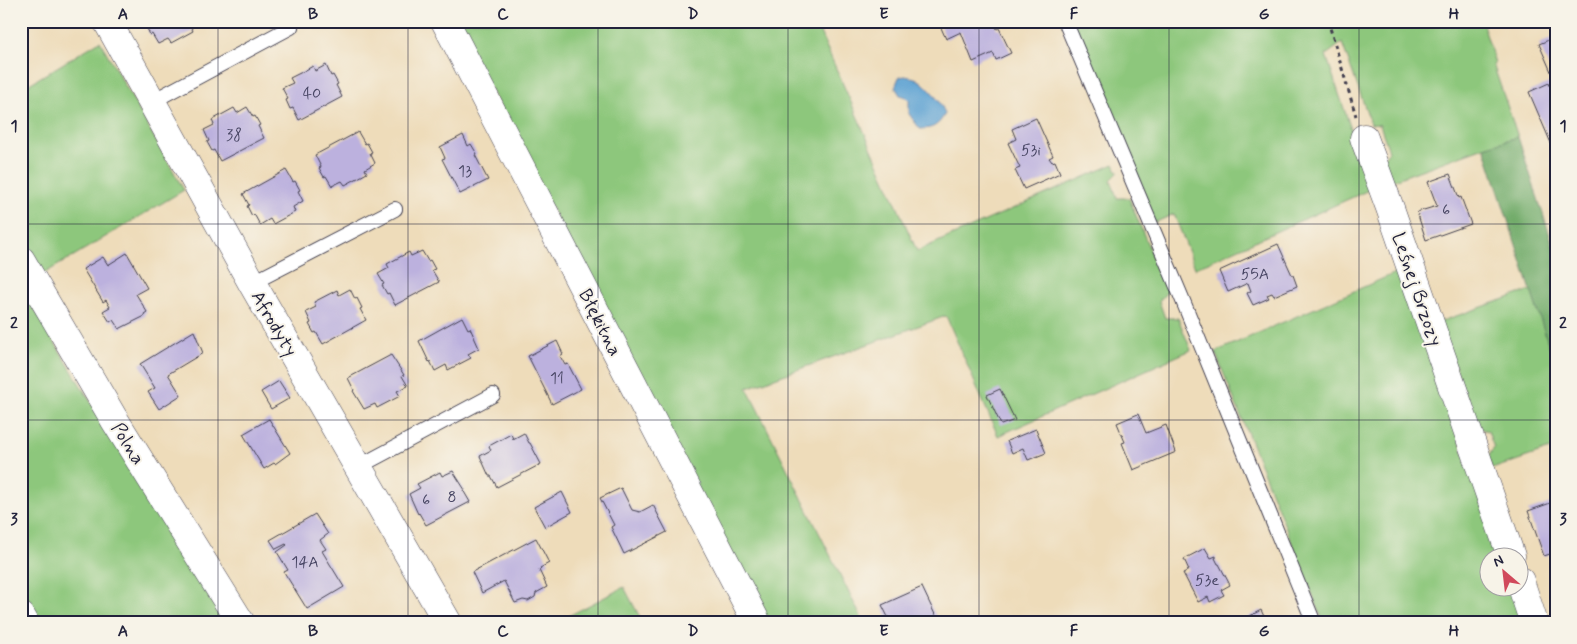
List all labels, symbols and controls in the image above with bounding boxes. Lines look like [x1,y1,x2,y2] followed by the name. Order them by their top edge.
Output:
[118,4,128,25] text: A
[308,4,318,25] text: B
[497,4,509,25] text: C
[687,4,699,25] text: D
[879,4,889,25] text: E
[1070,4,1079,25] text: F
[1259,4,1270,25] text: G
[1449,4,1460,25] text: H
[303,83,321,104] house number: 40
[10,116,18,137] text: 1
[1559,116,1567,137] text: 1
[226,125,242,146] house number: 38
[1021,140,1041,161] house number: 53i
[458,161,472,182] house number: 13
[1442,200,1450,221] house number: 6
[1385,229,1448,350] street label: Leśnej Brzozy
[1241,264,1269,285] house number: 55A
[572,285,627,360] street label: Błękitna
[244,286,303,362] street label: Afrodyty
[10,313,18,334] text: 2
[1559,313,1567,334] text: 2
[550,368,564,389] house number: 11
[105,418,150,470] street label: Polna
[447,487,457,508] house number: 8
[422,490,430,511] house number: 6
[10,509,18,530] text: 3
[1559,509,1567,530] text: 3
[1480,546,1530,596] north arrow
[1490,551,1507,572] text: N
[291,552,319,573] house number: 14A
[1195,570,1219,591] house number: 53e
[118,621,128,642] text: A
[308,621,318,642] text: B
[497,621,509,642] text: C
[687,621,699,642] text: D
[879,621,889,642] text: E
[1070,621,1079,642] text: F
[1259,621,1270,642] text: G
[1449,621,1460,642] text: H

